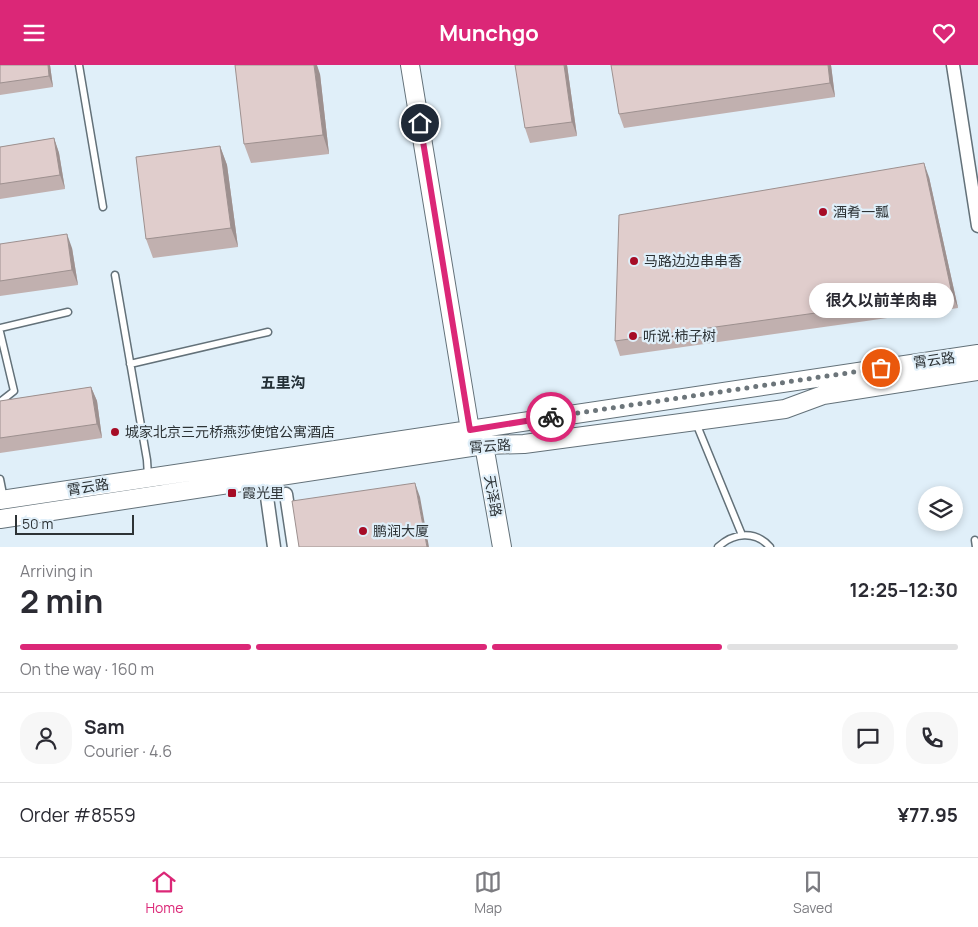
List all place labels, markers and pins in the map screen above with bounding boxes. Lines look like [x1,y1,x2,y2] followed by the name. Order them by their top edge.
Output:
[399,102,441,144] pin
[833,202,889,221] place label: 酒肴一瓢
[817,206,829,218] marker: 酒肴一瓢
[644,251,742,270] place label: 马路边边串串香
[628,255,640,267] marker: 马路边边串串香
[808,283,954,318] callout: 很久以前羊肉串
[643,326,716,345] place label: 听说·柿子树
[627,330,639,342] marker: 听说·柿子树
[860,347,902,389] pin
[125,422,335,441] place label: 城家北京三元桥燕莎使馆公寓酒店
[109,426,121,438] marker: 城家北京三元桥燕莎使馆公寓酒店
[242,483,284,502] place label: 霞光里
[226,487,238,499] marker: 霞光里
[373,521,429,540] place label: 鹏润大厦
[357,525,369,537] marker: 鹏润大厦

